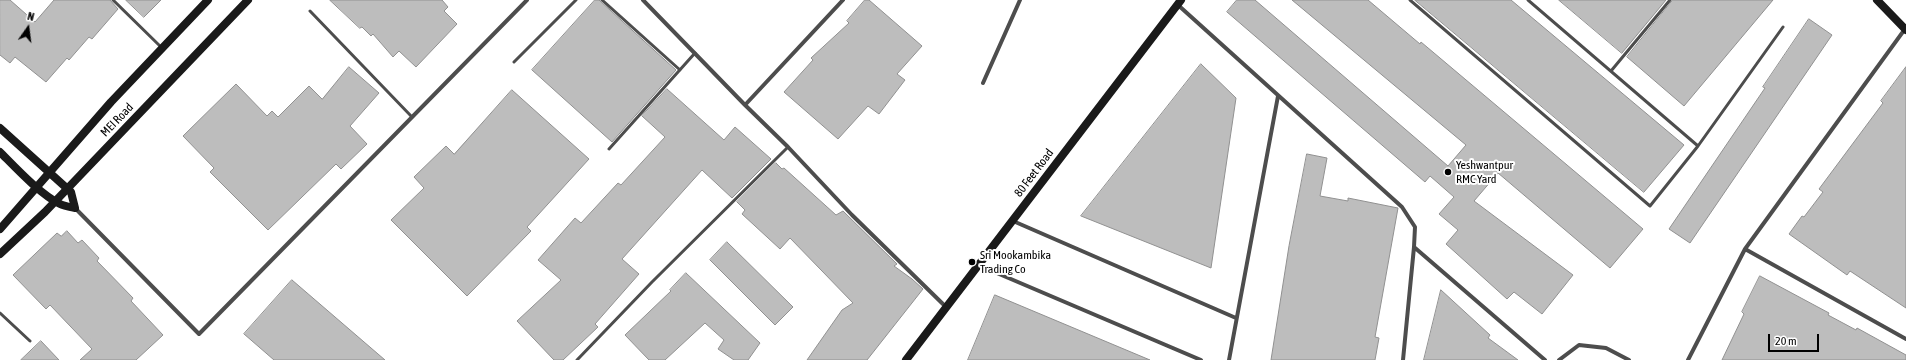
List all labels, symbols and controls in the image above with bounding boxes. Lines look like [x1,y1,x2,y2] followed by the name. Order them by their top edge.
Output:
[8,8,48,48] north arrow
[26,10,36,23] text: N
[98,100,136,140] street label: MEI Road
[1011,146,1057,200] street label: 80 Feet Road
[1456,158,1513,186] place label: Yeshwantpur RMC Yard
[1443,167,1453,177] marker: Yeshwantpur RMC Yard
[980,248,1051,276] place label: Sri Mookambika Trading Co
[967,257,977,267] marker: Sri Mookambika Trading Co
[1770,326,1821,352] scale bar
[1775,334,1797,348] text: 20 m

